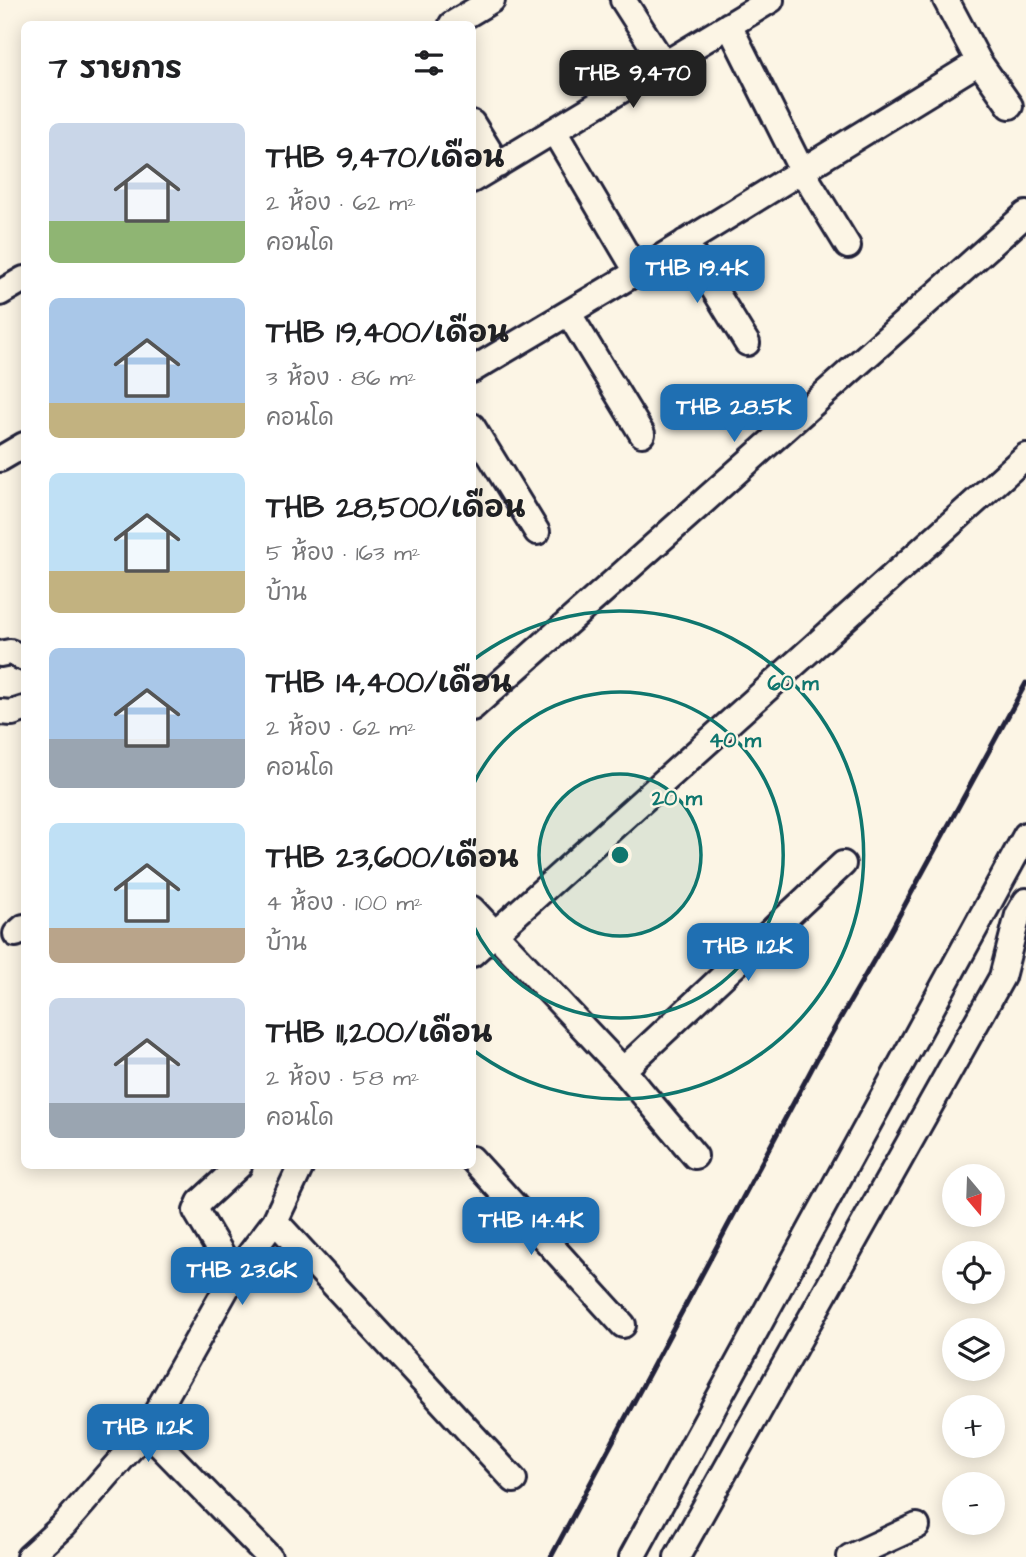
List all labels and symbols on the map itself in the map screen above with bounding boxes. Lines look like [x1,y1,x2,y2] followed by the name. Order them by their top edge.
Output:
[553,50,713,110] pin: THB 9,470
[617,246,777,305] pin: THB 19.4K
[654,384,814,444] pin: THB 28.5K
[767,669,819,698] text: 60 m
[709,726,762,755] text: 40 m
[651,784,703,813] text: 20 m
[608,843,632,867] centre of rings
[668,923,828,983] pin: THB 11.2K
[942,1164,1004,1227] north arrow
[451,1198,611,1257] pin: THB 14.4K
[162,1248,322,1307] pin: THB 23.6K
[68,1404,228,1464] pin: THB 11.2K

